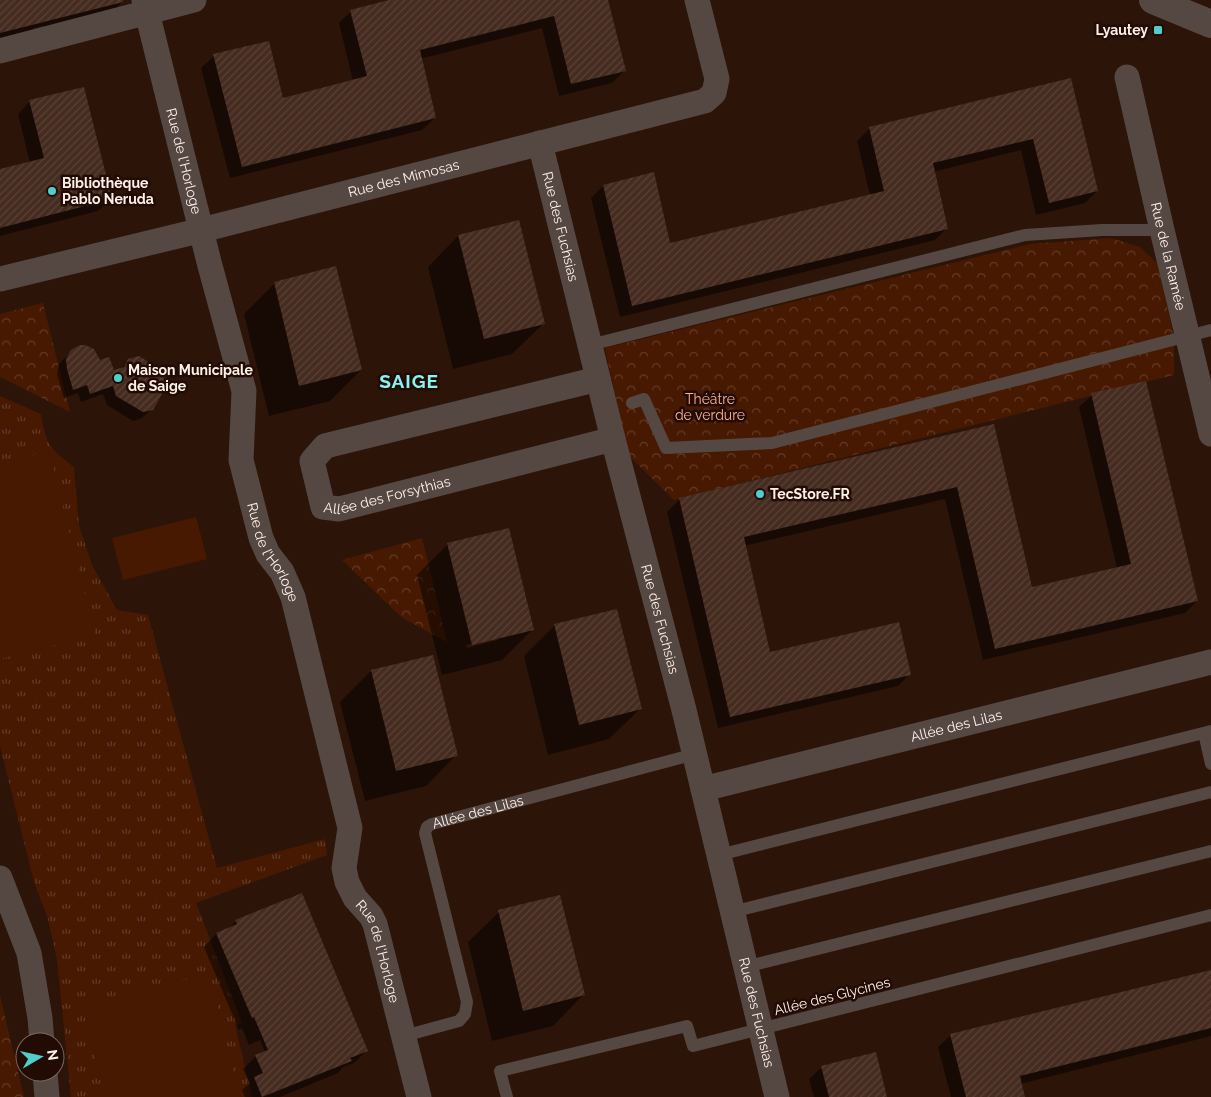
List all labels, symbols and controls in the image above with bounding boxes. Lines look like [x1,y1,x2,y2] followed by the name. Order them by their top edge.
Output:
[1095,22,1148,38] place label: Lyautey
[1152,24,1164,36] marker: Lyautey
[163,106,205,216] street label: Rue de l'Horloge
[346,156,461,200] street label: Rue des Mimosas
[539,170,582,283] street label: Rue des Fuchsias
[62,175,154,207] place label: Bibliothèque Pablo Neruda
[46,185,58,197] marker: Bibliothèque Pablo Neruda
[1148,201,1189,312] street label: Rue de la Ramée
[128,362,253,394] place label: Maison Municipale de Saige
[379,370,439,392] district label: SAIGE
[112,372,124,384] marker: Maison Municipale de Saige
[675,391,745,423] park label: Théâtre de verdure
[323,473,452,517] street label: Allée des Forsythias
[770,486,851,502] place label: TecStore.FR
[754,488,766,500] marker: TecStore.FR
[244,501,302,603] street label: Rue de l'Horloge
[638,563,682,676] street label: Rue des Fuchsias
[909,707,1004,745] street label: Allée des Lilas
[430,792,525,832] street label: Allée des Lilas
[353,897,403,1004] street label: Rue de l'Horloge
[736,956,778,1069] street label: Rue des Fuchsias
[772,974,892,1018] street label: Allée des Glycines
[15,1032,65,1082] north arrow
[44,1048,62,1061] text: N

